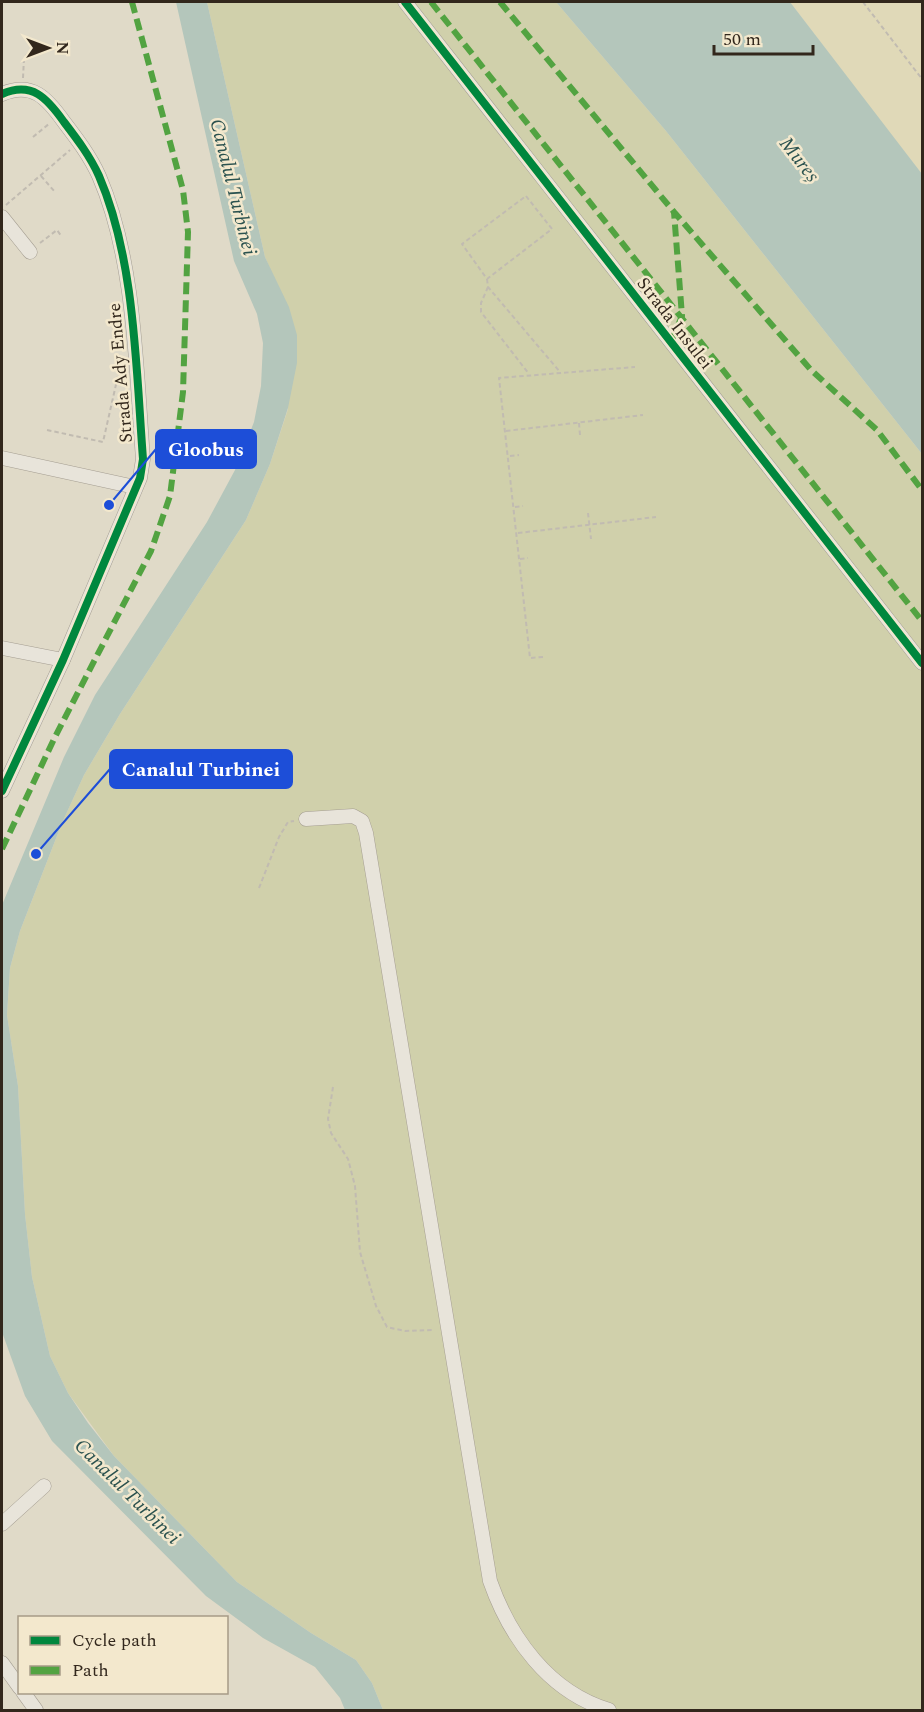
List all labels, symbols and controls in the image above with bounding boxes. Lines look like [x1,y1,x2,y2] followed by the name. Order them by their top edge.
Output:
[18,18,78,78] north arrow
[714,18,813,56] scale bar
[723,26,761,53] text: 50 m
[50,41,74,55] text: N
[202,116,265,259] water label: Canalul Turbinei
[772,130,827,189] water label: Mureș
[630,271,719,375] street label: Strada Insulei
[101,302,140,444] street label: Strada Ady Endre
[156,430,256,468] callout: Gloobus
[168,435,244,465] text: Gloobus
[110,750,292,788] callout: Canalul Turbinei
[122,755,280,785] text: Canalul Turbinei
[67,1432,188,1552] water label: Canalul Turbinei
[18,1616,228,1694] legend
[72,1627,157,1654] text: Cycle path
[72,1657,109,1684] text: Path

